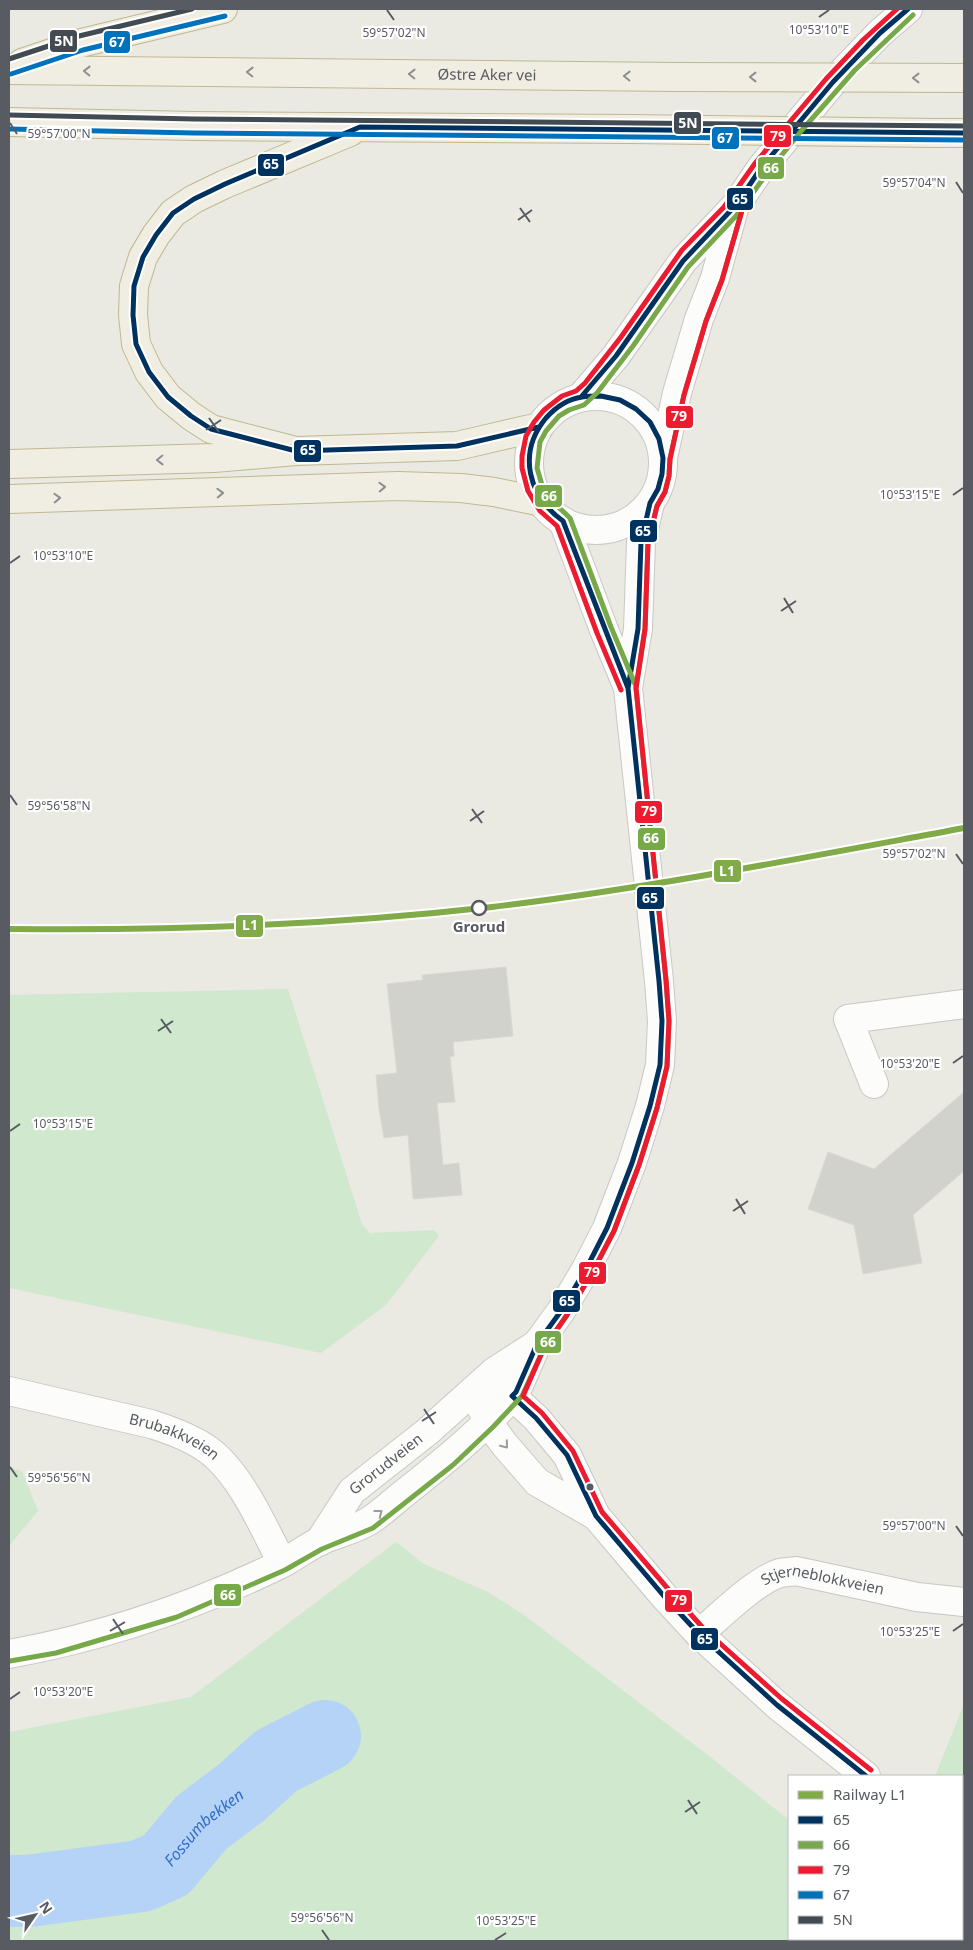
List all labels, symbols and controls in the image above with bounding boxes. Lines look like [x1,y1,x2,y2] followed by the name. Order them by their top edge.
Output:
[789,21,849,38] text: 10°53'10"E
[362,24,426,41] text: 59°57'02"N
[49,29,78,53] line badge: 5N
[103,30,131,54] line badge: 67
[54,31,74,50] text: 5N
[109,32,125,51] text: 67
[437,63,536,85] street label: Østre Aker vei
[83,66,90,76] one-way arrow
[245,67,253,78] one-way arrow
[408,69,416,79] one-way arrow
[623,71,630,81] one-way arrow
[749,72,756,82] one-way arrow
[911,73,919,83] one-way arrow
[673,111,702,135] line badge: 5N
[678,113,698,132] text: 5N
[763,124,792,148] line badge: 79
[27,125,91,142] text: 59°57'00"N
[711,126,740,150] line badge: 67
[770,126,786,145] text: 79
[717,128,733,147] text: 67
[257,153,285,177] line badge: 65
[263,154,279,173] text: 65
[757,156,785,180] line badge: 66
[763,158,779,177] text: 66
[882,174,946,191] text: 59°57'04"N
[726,187,754,211] line badge: 65
[732,189,748,208] text: 65
[665,405,694,429] line badge: 79
[671,406,687,425] text: 79
[293,439,322,463] line badge: 65
[300,440,316,459] text: 65
[156,455,164,465] one-way arrow
[379,482,387,492] one-way arrow
[534,484,563,508] line badge: 66
[541,486,557,505] text: 66
[880,486,940,503] text: 10°53'15"E
[216,487,224,498] one-way arrow
[54,492,62,503] one-way arrow
[629,519,658,543] line badge: 65
[635,521,651,540] text: 65
[33,547,93,564] text: 10°53'10"E
[27,797,91,814] text: 59°56'58"N
[634,800,663,824] line badge: 79
[641,801,657,820] text: 79
[637,827,666,851] line badge: 66
[643,828,659,847] text: 66
[882,845,946,862] text: 59°57'02"N
[713,859,742,883] line badge: L1
[719,861,735,880] text: L1
[636,886,665,910] line badge: 65
[642,888,658,907] text: 65
[471,900,487,916] marker: Grorud
[235,914,264,938] line badge: L1
[242,915,258,934] text: L1
[453,916,505,936] place label: Grorud
[880,1055,940,1072] text: 10°53'20"E
[33,1115,93,1132] text: 10°53'15"E
[578,1261,607,1285] line badge: 79
[584,1262,600,1281] text: 79
[552,1289,581,1313] line badge: 65
[559,1291,575,1310] text: 65
[534,1330,562,1354] line badge: 66
[540,1332,556,1351] text: 66
[127,1408,224,1464] street label: Brubakkveien
[344,1428,426,1499] street label: Grorudveien
[499,1439,507,1448] one-way arrow
[27,1469,91,1486] text: 59°56'56"N
[585,1482,595,1492] unlabelled marker
[373,1510,382,1519] one-way arrow
[882,1517,946,1534] text: 59°57'00"N
[757,1559,886,1599] street label: Stjerneblokkveien
[213,1583,242,1607] line badge: 66
[220,1585,236,1604] text: 66
[664,1589,693,1613] line badge: 79
[671,1590,687,1609] text: 79
[880,1623,940,1640] text: 10°53'25"E
[690,1627,719,1651] line badge: 65
[697,1629,713,1648] text: 65
[33,1683,93,1700] text: 10°53'20"E
[788,1775,963,1940] legend
[159,1784,248,1871] water label: Fossumbekken
[833,1784,907,1804] text: Railway L1
[833,1809,850,1829] text: 65
[833,1834,850,1854] text: 66
[833,1859,850,1879] text: 79
[833,1884,850,1904] text: 67
[10,1890,60,1940] north arrow
[35,1897,57,1917] text: N
[290,1909,354,1926] text: 59°56'56"N
[833,1909,853,1929] text: 5N
[476,1912,536,1929] text: 10°53'25"E

